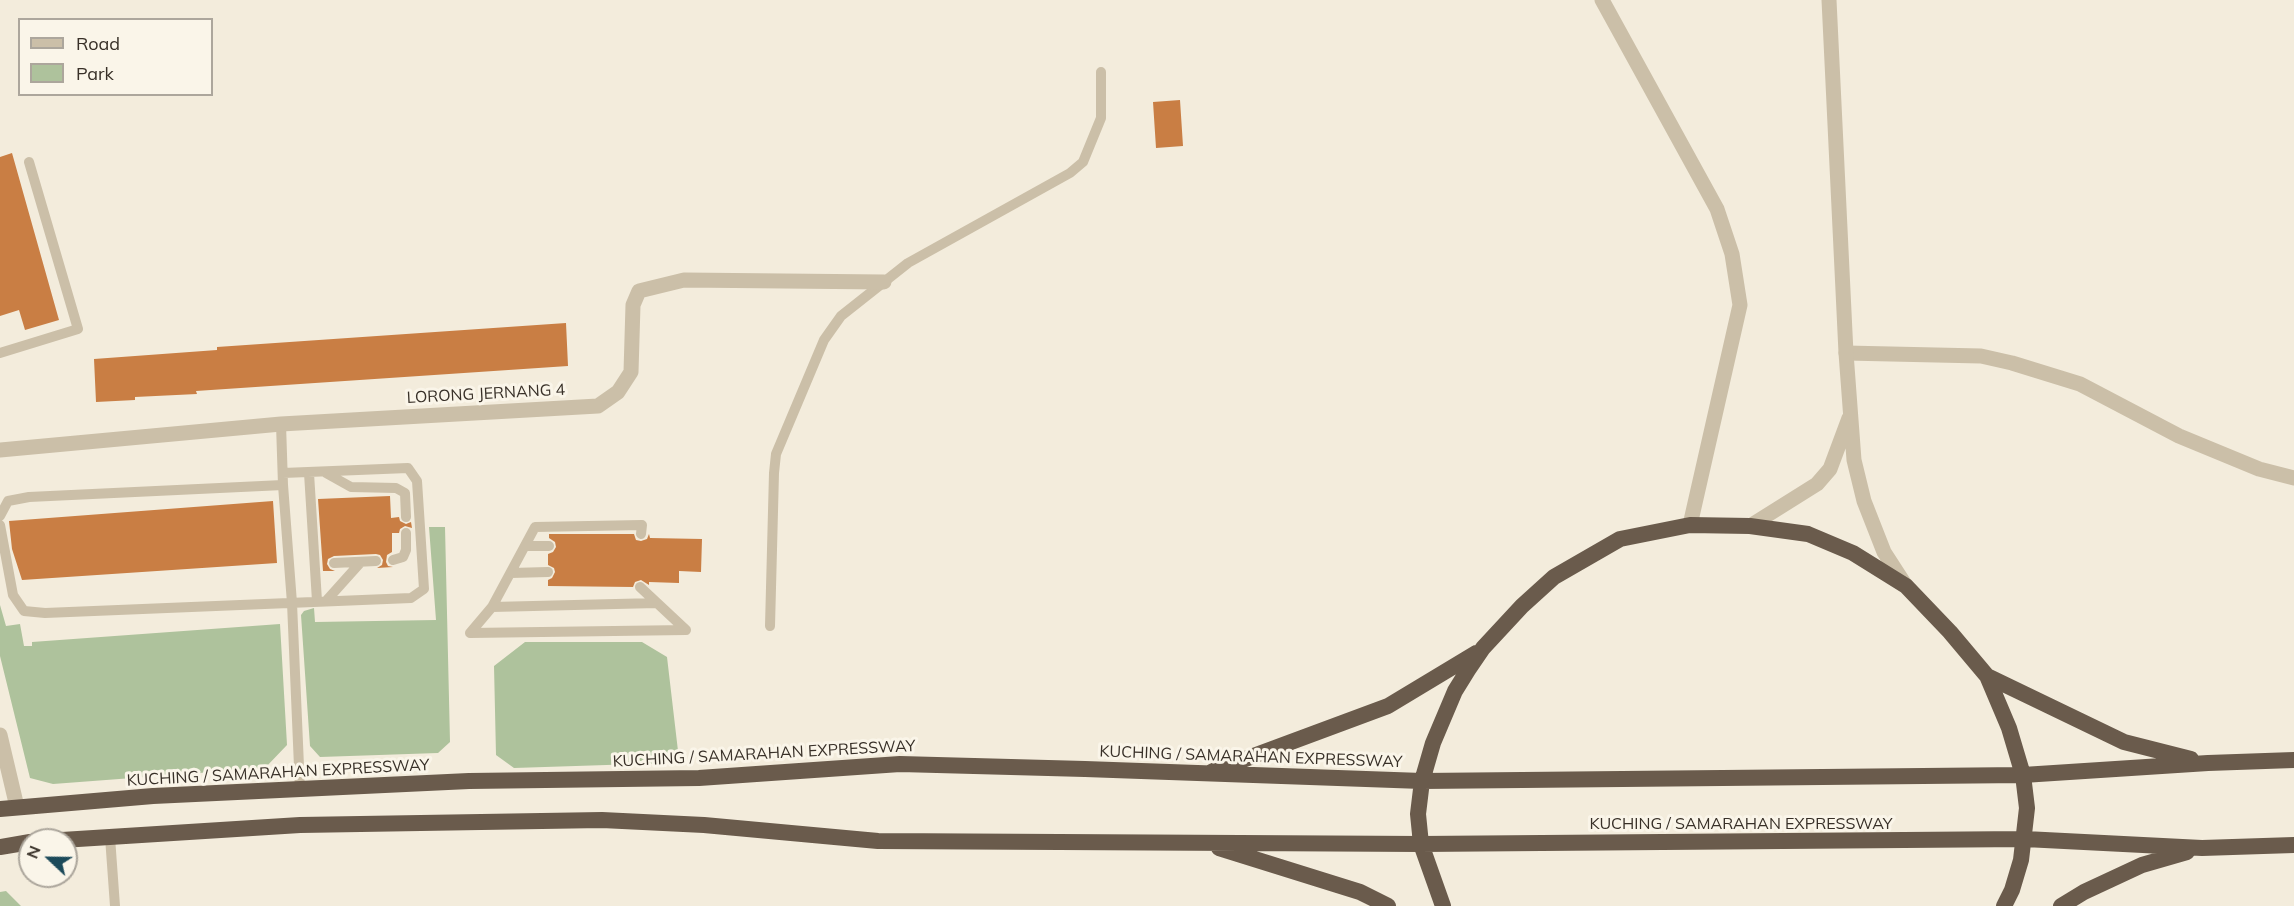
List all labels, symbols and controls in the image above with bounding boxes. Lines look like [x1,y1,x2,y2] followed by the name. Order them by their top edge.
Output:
[18,18,213,96] legend
[76,32,120,55] text: Road
[76,62,114,85] text: Park
[406,380,566,408] street label: LORONG JERNANG 4
[612,736,916,772] street label: KUCHING / SAMARAHAN EXPRESSWAY
[1099,742,1403,772] street label: KUCHING / SAMARAHAN EXPRESSWAY
[126,755,430,791] street label: KUCHING / SAMARAHAN EXPRESSWAY
[1589,814,1893,834] street label: KUCHING / SAMARAHAN EXPRESSWAY
[18,828,78,888] north arrow
[22,843,45,861] text: N

